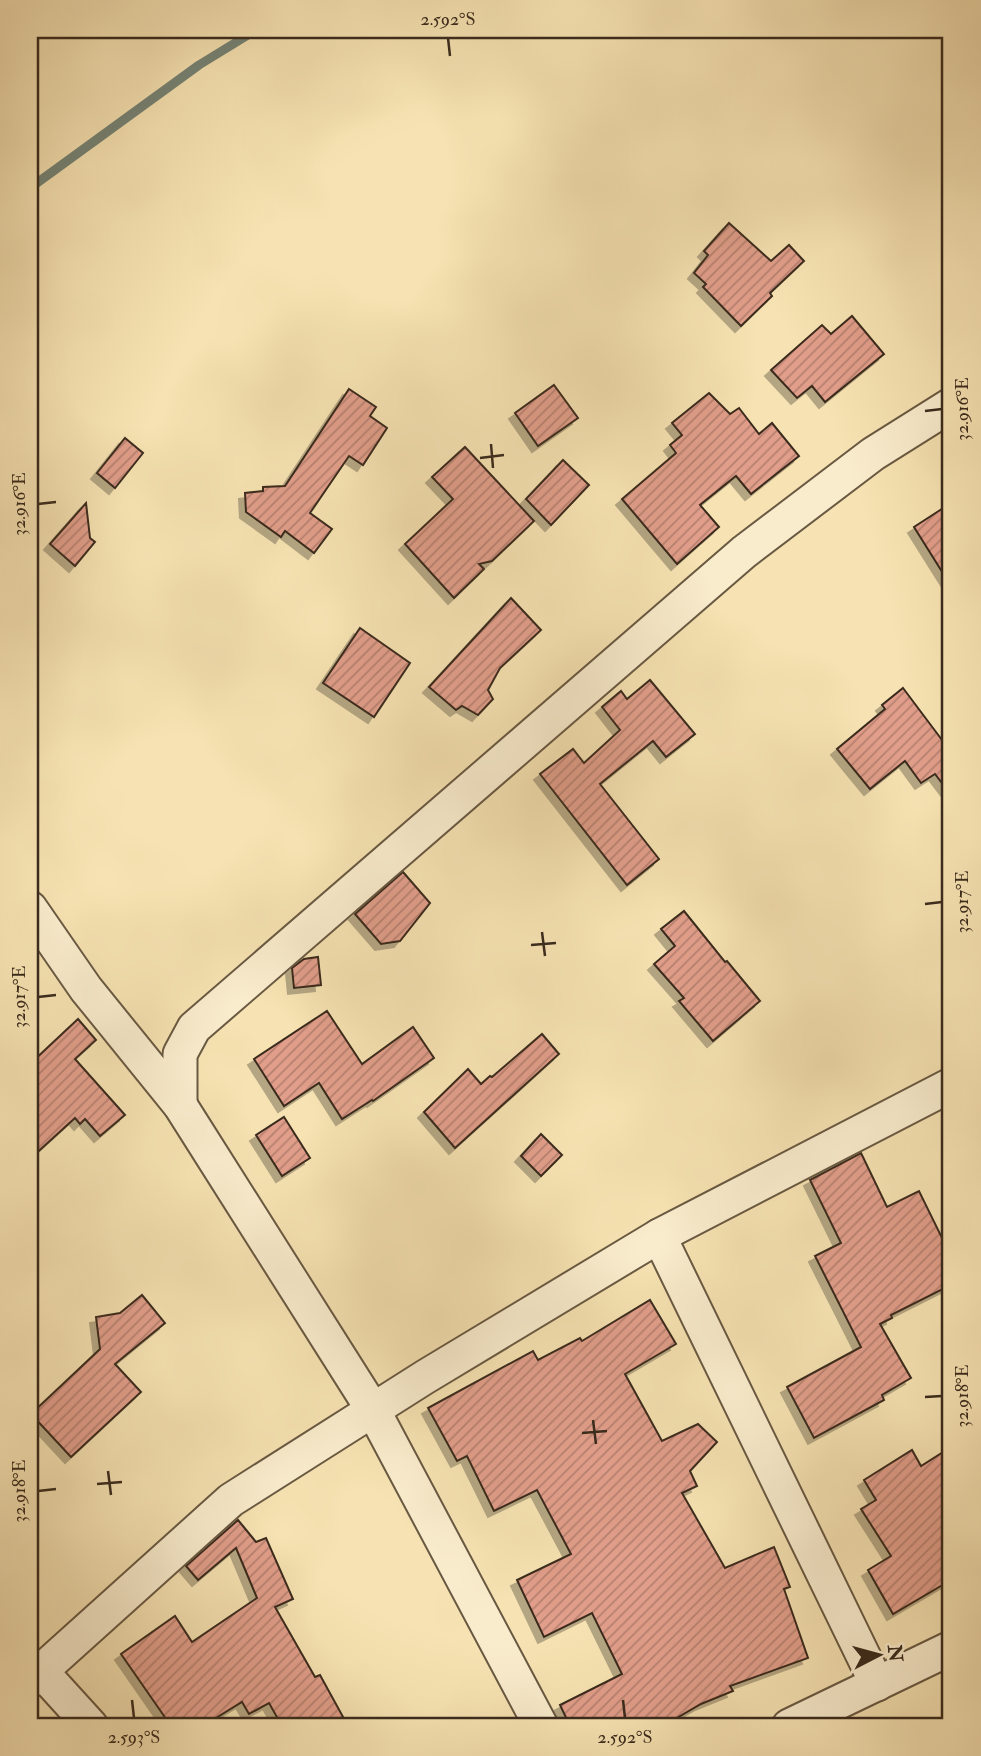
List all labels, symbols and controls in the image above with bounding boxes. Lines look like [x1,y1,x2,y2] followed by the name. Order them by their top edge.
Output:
[421,8,475,31] text: 2.592°S
[951,377,974,441] text: 32.916°E
[8,472,31,536] text: 32.916°E
[951,871,974,933] text: 32.917°E
[8,966,31,1028] text: 32.917°E
[951,1365,974,1427] text: 32.918°E
[8,1460,31,1522] text: 32.918°E
[844,1620,914,1690] north arrow
[882,1643,908,1664] text: N
[108,1726,160,1749] text: 2.593°S
[598,1726,652,1749] text: 2.592°S

